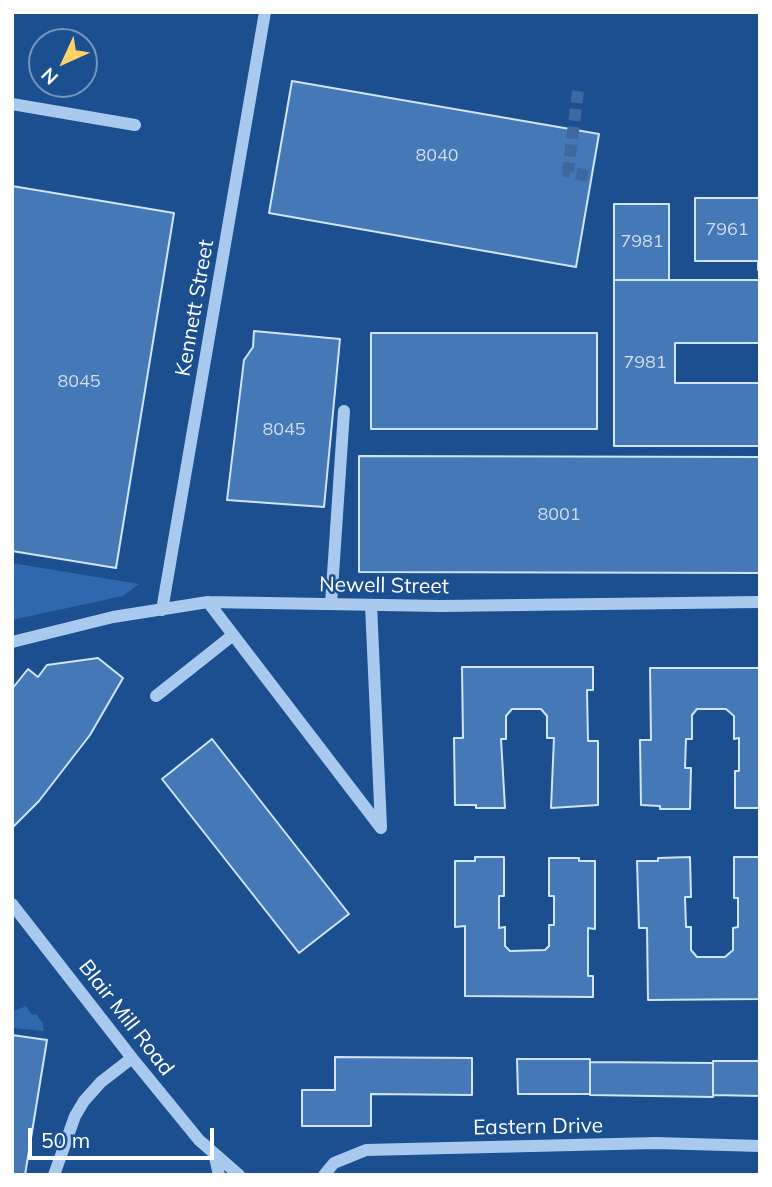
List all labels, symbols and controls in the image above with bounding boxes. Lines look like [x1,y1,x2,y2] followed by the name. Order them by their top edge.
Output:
[28,28,98,98] north arrow
[36,63,63,90] text: N
[415,145,459,167] house number: 8040
[705,219,749,241] house number: 7961
[620,231,664,253] house number: 7981
[171,238,219,378] street label: Kennett Street
[623,352,667,374] house number: 7981
[57,371,101,393] house number: 8045
[262,419,306,441] house number: 8045
[537,504,581,526] house number: 8001
[319,572,449,600] street label: Newell Street
[73,955,179,1081] street label: Blair Mill Road
[473,1113,603,1141] street label: Eastern Drive
[32,1114,217,1158] scale bar
[41,1127,90,1153] text: 50 m

